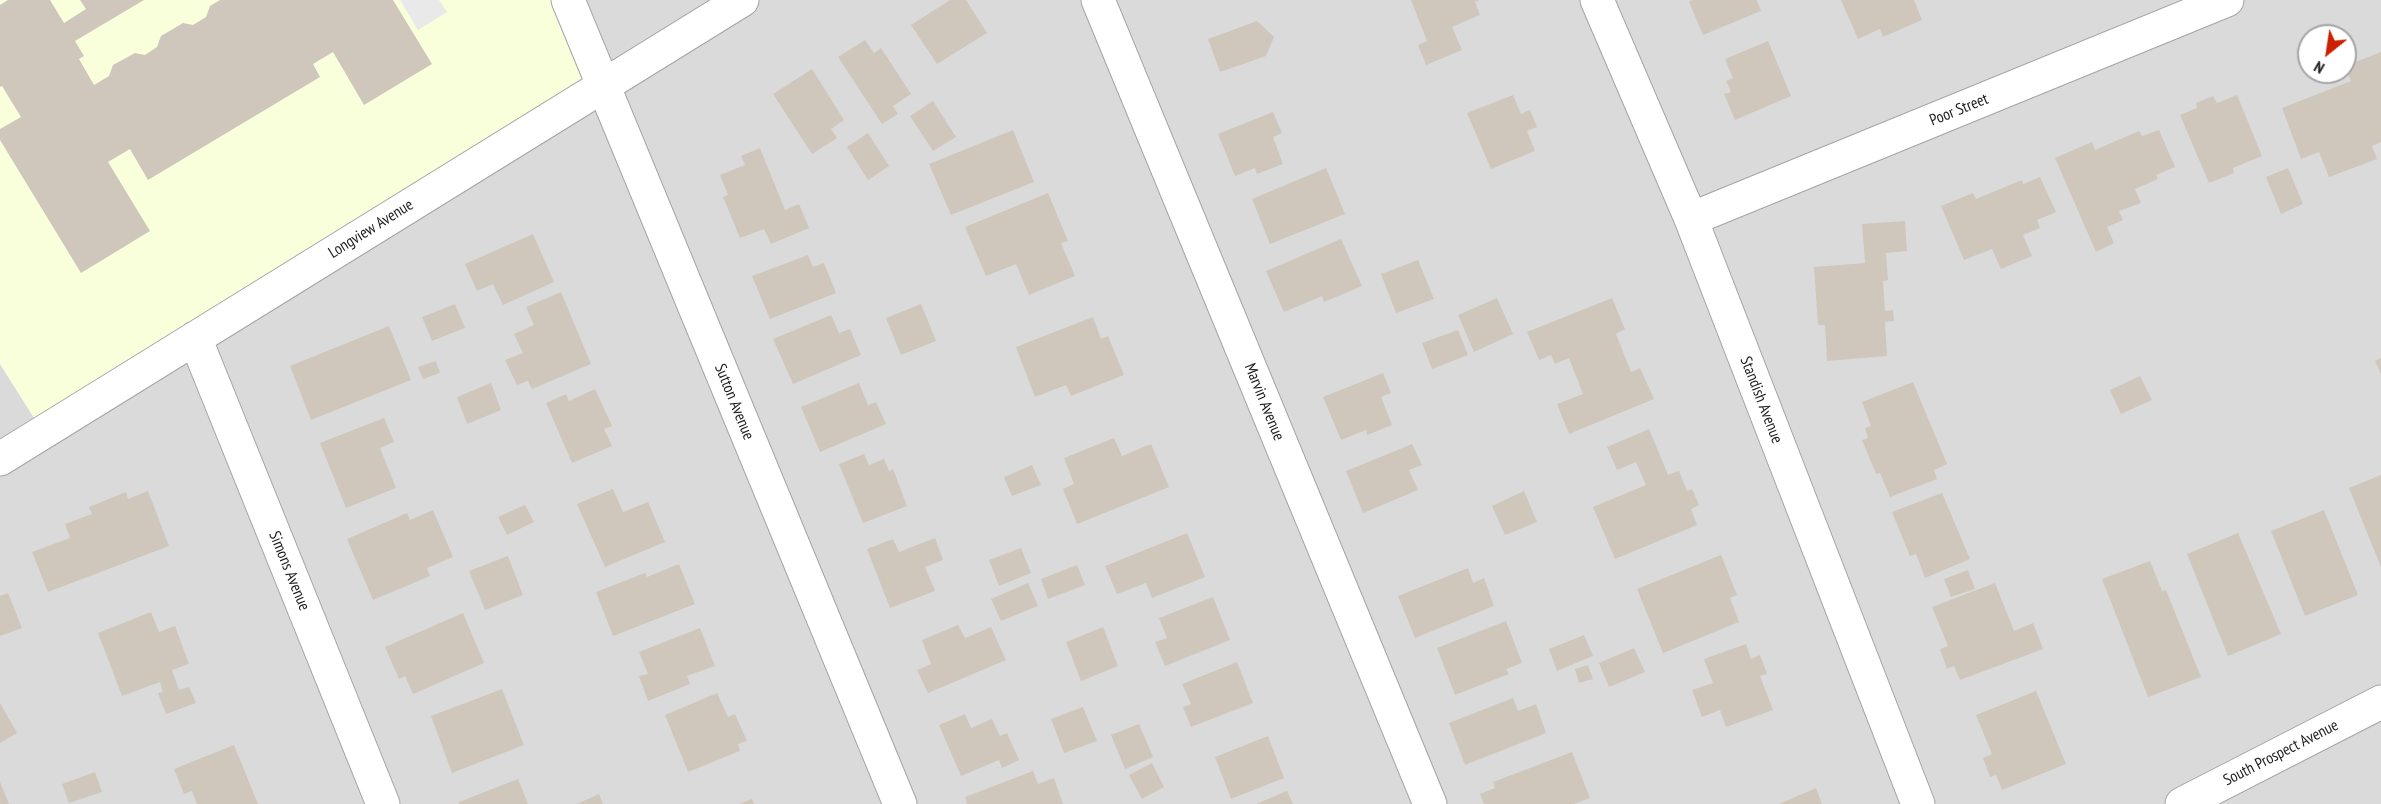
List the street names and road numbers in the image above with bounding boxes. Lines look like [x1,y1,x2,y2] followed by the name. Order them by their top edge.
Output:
[1927,90,1991,130] street label: Poor Street
[325,195,417,263] street label: Longview Avenue
[1736,354,1786,446] street label: Standish Avenue
[710,361,758,443] street label: Sutton Avenue
[1240,361,1288,443] street label: Marvin Avenue
[264,528,314,614] street label: Simons Avenue
[2220,716,2342,790] street label: South Prospect Avenue

